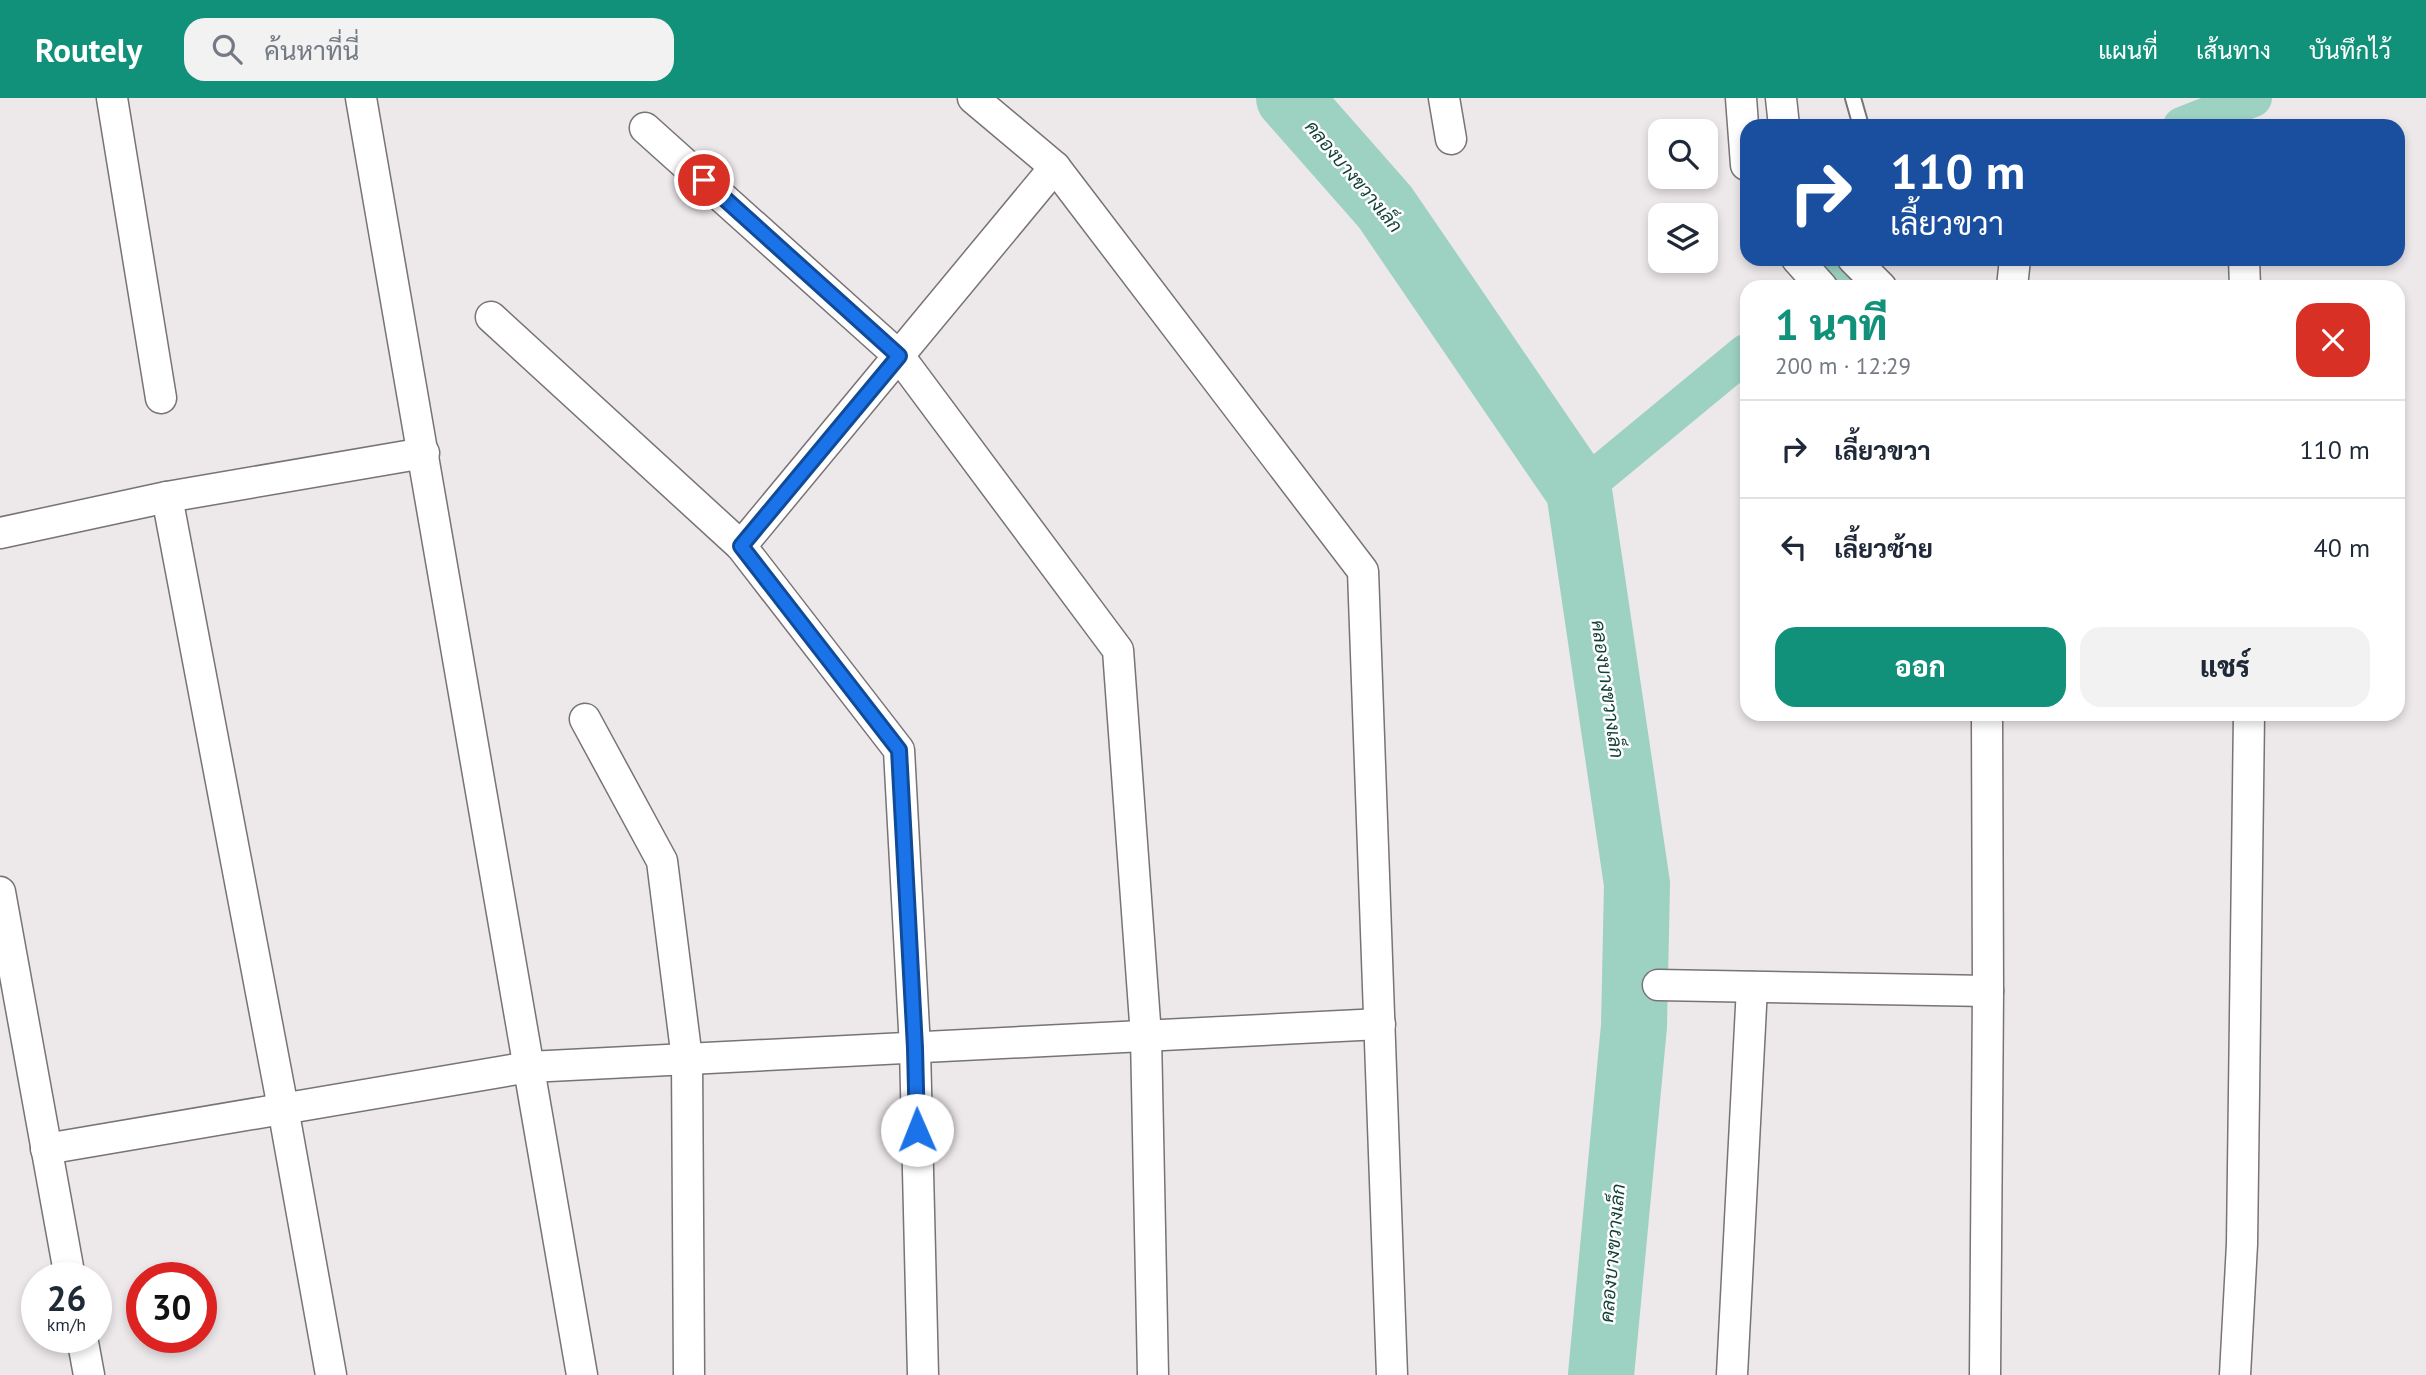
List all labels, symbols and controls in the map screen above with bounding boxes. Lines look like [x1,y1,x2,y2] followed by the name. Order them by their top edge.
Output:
[184,18,674,81] search box
[35,28,142,71] text: Routely
[208,30,246,68] icon: search
[264,34,359,67] text: ค้นหาที่นี่
[2098,35,2158,66] text: แผนที่
[2196,35,2271,66] text: เส้นทาง
[2309,35,2391,66] text: บันทึกไว้
[1300,114,1409,237] water label: คลองบางขวางเล็ก
[1648,119,1718,273] map controls
[1648,119,1718,189] button: search
[1890,139,2025,203] text: 110 m
[1775,147,1866,238] icon: right
[674,150,734,210] pin
[685,161,723,199] icon: arrive
[1890,202,2004,244] text: เลี้ยวขวา
[1648,203,1718,273] button: layers
[1775,297,1887,352] text: 1 นาที
[2296,303,2370,377] button: close
[1775,351,1911,380] text: 200 m · 12:29
[1775,430,1813,468] icon: right
[2299,433,2370,466] text: 110 m
[1834,434,1931,467] text: เลี้ยวขวา
[1775,528,1813,566] icon: left
[2314,531,2370,564] text: 40 m
[1834,532,1933,565] text: เลี้ยวซ้าย
[1586,618,1631,760] water label: คลองบางขวางเล็ก
[1775,627,2066,707] button: ออก
[2080,627,2370,707] button: แชร์
[880,1093,954,1167] position arrow
[1593,1183,1630,1323] water label: คลองบางขวางเล็ก
[126,1262,217,1353] speed limit sign: 30
[47,1275,86,1321] text: 26
[47,1313,86,1336] text: km/h

